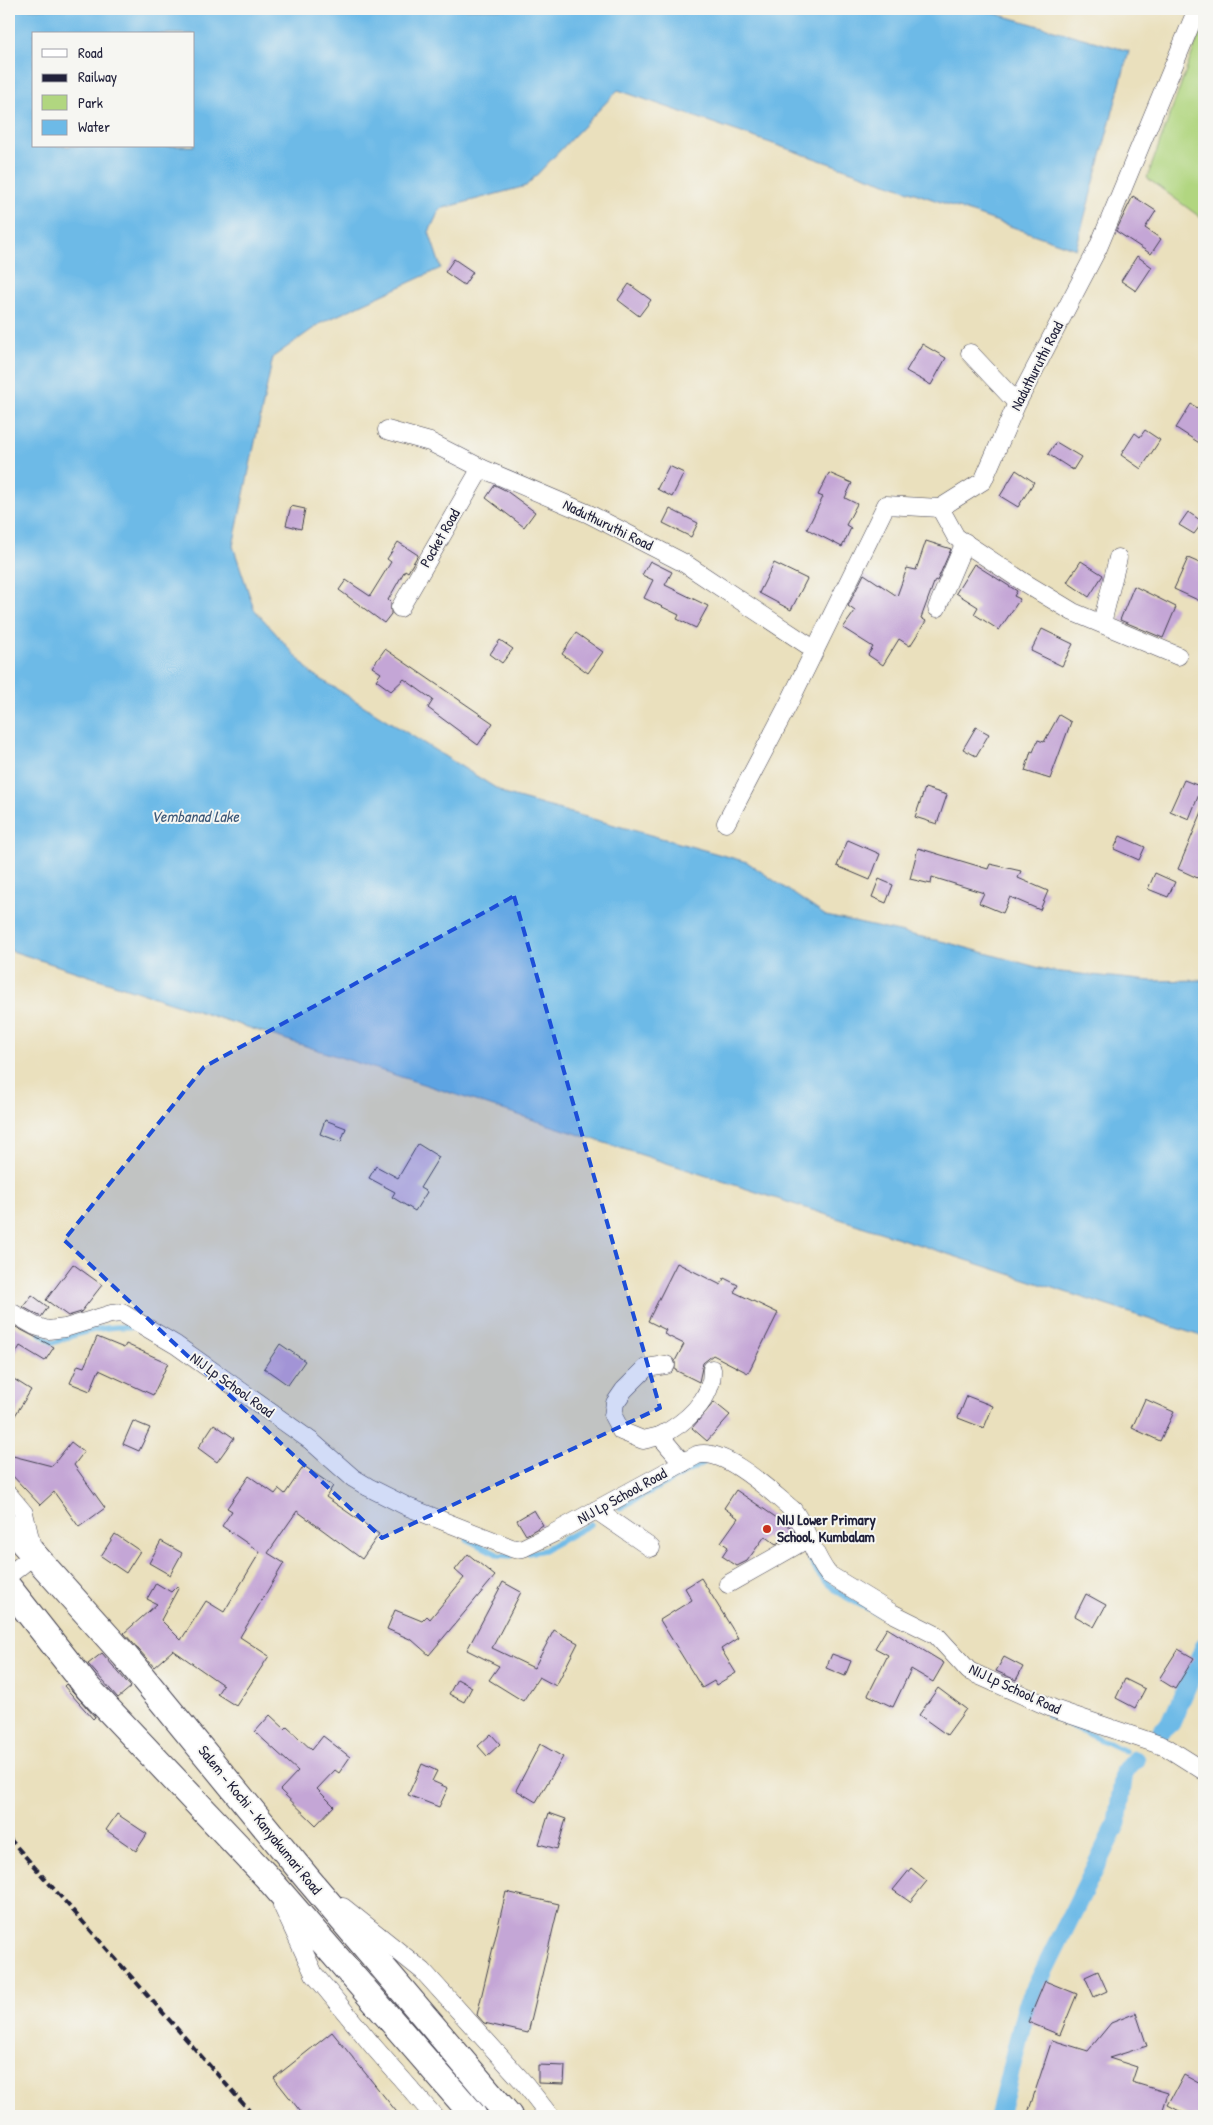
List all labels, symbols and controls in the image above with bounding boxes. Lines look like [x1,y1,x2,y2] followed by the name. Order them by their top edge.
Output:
[32,32,195,148] legend
[78,42,103,63] text: Road
[78,66,117,87] text: Railway
[78,92,103,113] text: Park
[78,116,110,137] text: Water
[1005,317,1068,414] street label: Naduthuruthi Road
[560,494,657,555] street label: Naduthuruthi Road
[414,504,465,571] street label: Pocket Road
[151,805,240,827] water label: Vembanad Lake
[186,1347,279,1422] street label: NIJ Lp School Road
[573,1462,670,1529] street label: NIJ Lp School Road
[777,1509,876,1547] place label: NIJ Lower Primary School, Kumbalam
[761,1523,773,1535] marker: NIJ Lower Primary School, Kumbalam
[966,1658,1065,1719] street label: NIJ Lp School Road
[194,1741,327,1899] street label: Salem - Kochi - Kanyakumari Road

